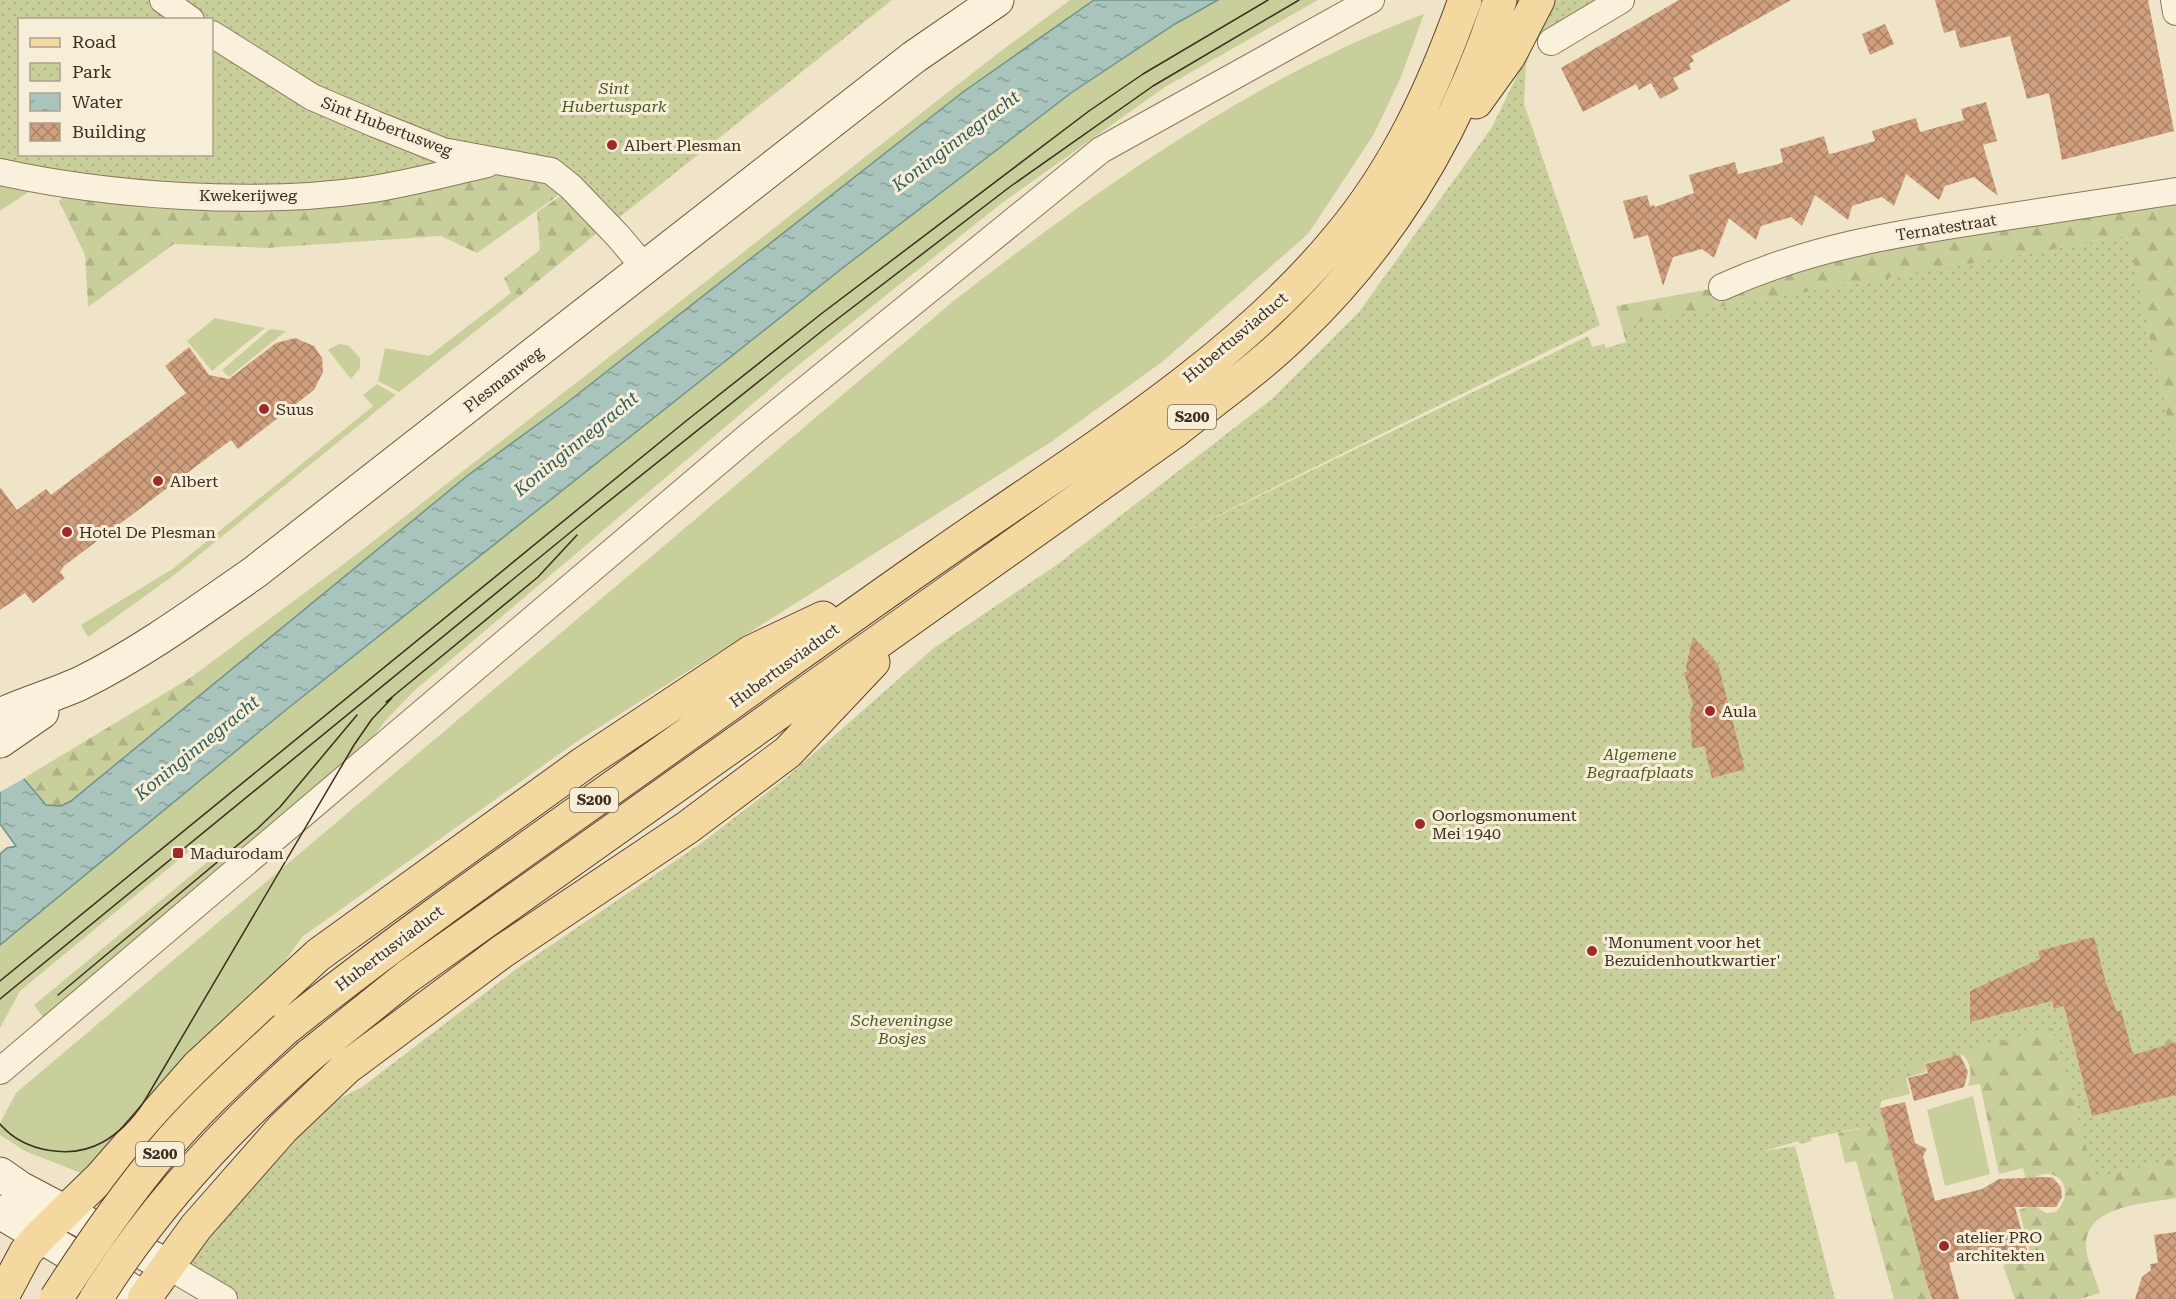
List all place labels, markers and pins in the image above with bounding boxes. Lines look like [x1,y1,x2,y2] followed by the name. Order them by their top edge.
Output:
[624,136,741,155] place label: Albert Plesman
[605,138,619,152] marker: Albert Plesman
[276,400,314,419] place label: Suus
[257,402,271,416] marker: Suus
[170,472,218,491] place label: Albert
[151,474,165,488] marker: Albert
[79,523,216,542] place label: Hotel De Plesman
[60,525,74,539] marker: Hotel De Plesman
[1722,702,1757,721] place label: Aula
[1703,704,1717,718] marker: Aula
[1432,806,1577,843] place label: Oorlogsmonument Mei 1940
[1413,817,1427,831] marker: Oorlogsmonument Mei 1940
[190,844,284,863] place label: Madurodam
[171,846,185,860] marker: Madurodam
[1604,933,1780,970] place label: 'Monument voor het Bezuidenhoutkwartier'
[1585,944,1599,958] marker: 'Monument voor het Bezuidenhoutkwartier'
[1956,1228,2045,1265] place label: atelier PRO architekten
[1937,1239,1951,1253] marker: atelier PRO architekten

